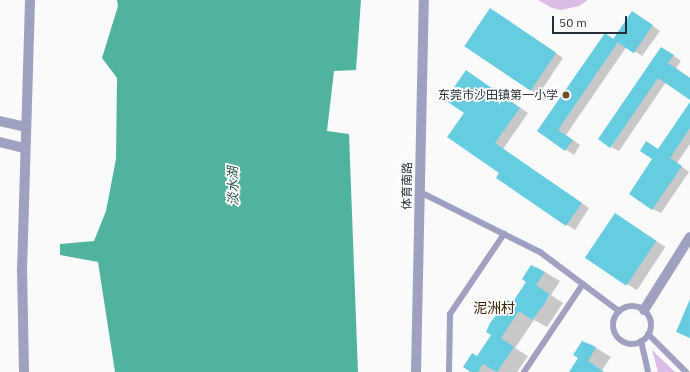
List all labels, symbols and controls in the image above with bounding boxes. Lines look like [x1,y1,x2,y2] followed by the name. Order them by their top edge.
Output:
[554,8,629,34] scale bar
[559,15,587,30] text: 50 m
[438,88,558,102] place label: 东莞市沙田镇第一小学
[561,90,571,100] marker: 东莞市沙田镇第一小学
[399,162,415,210] street label: 体育南路
[226,166,242,206] water label: 淡水湖
[473,300,515,316] district label: 泥洲村

